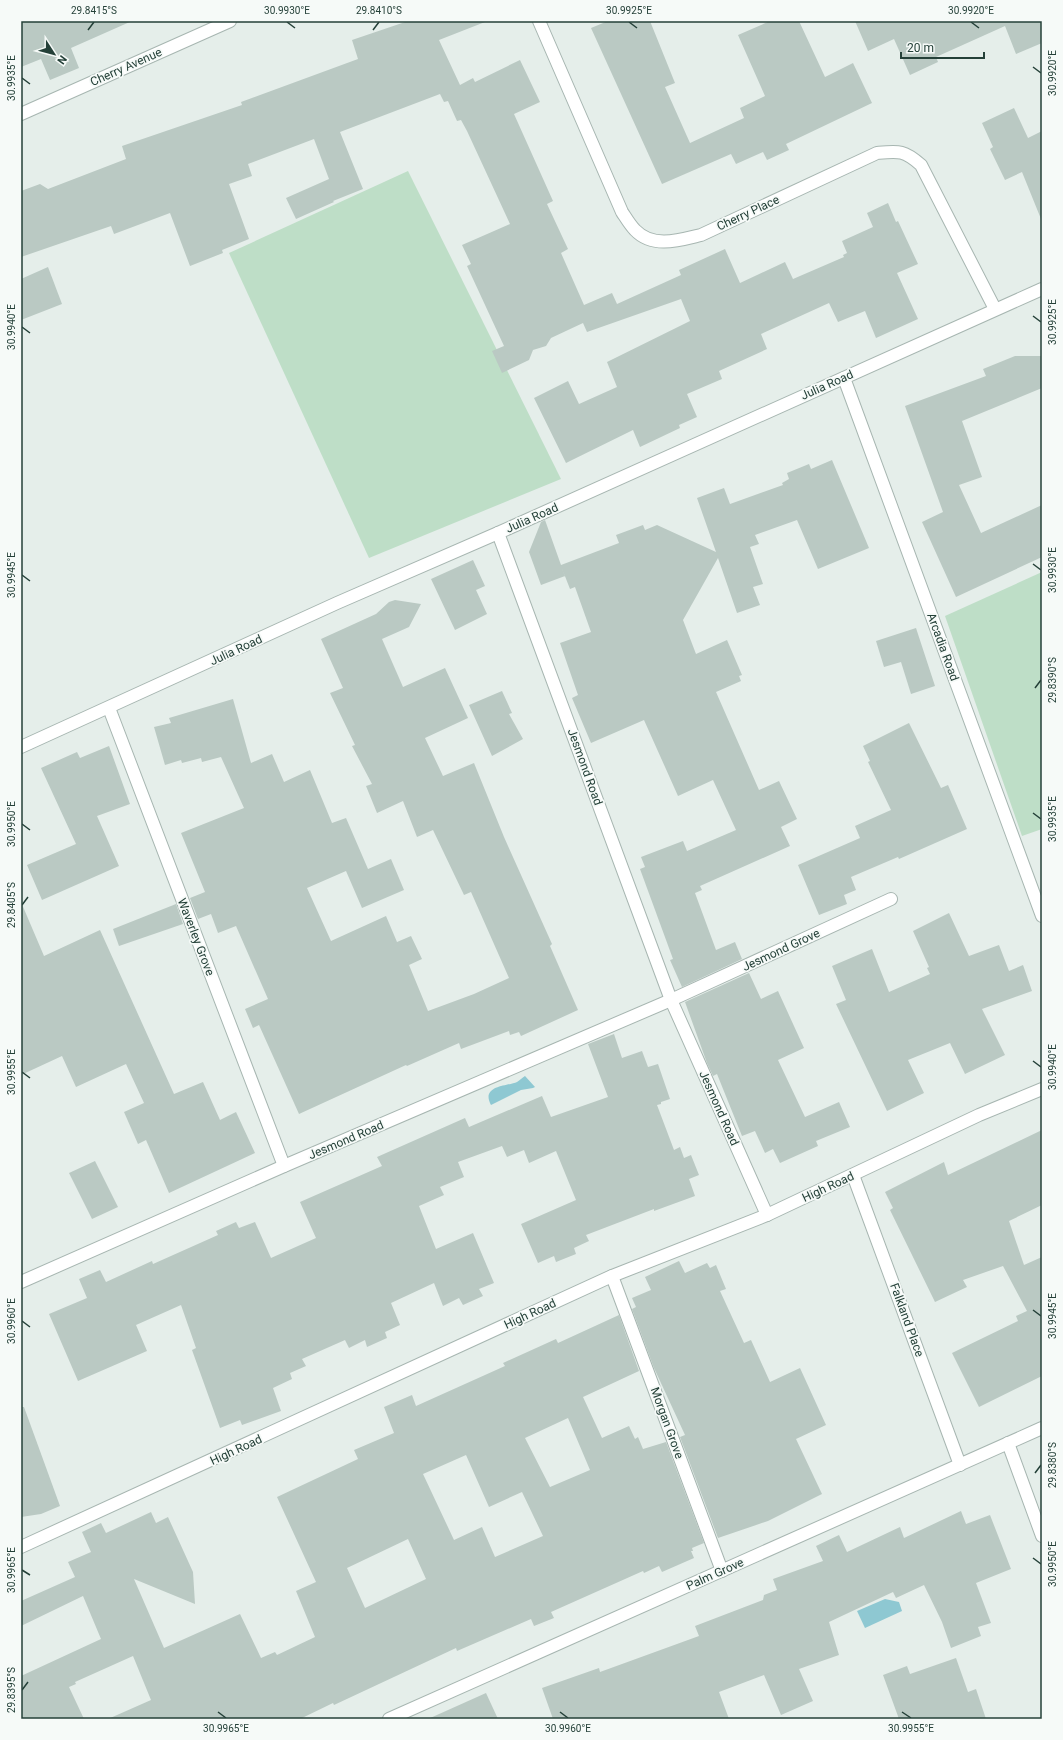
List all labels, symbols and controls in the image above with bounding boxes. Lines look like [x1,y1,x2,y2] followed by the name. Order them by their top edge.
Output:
[71,5,117,16] text: 29.8415°S
[264,5,310,16] text: 30.9930°E
[356,5,402,16] text: 29.8410°S
[606,5,652,16] text: 30.9925°E
[948,5,994,16] text: 30.9920°E
[34,34,74,74] north arrow
[901,34,984,60] scale bar
[907,41,934,55] text: 20 m
[88,45,164,89] street label: Cherry Avenue
[1047,50,1058,96] text: 30.9920°E
[54,53,69,67] text: N
[6,55,17,101] text: 30.9935°E
[715,192,781,234] street label: Cherry Place
[1047,299,1058,345] text: 30.9925°E
[6,304,17,350] text: 30.9940°E
[799,367,855,403] street label: Julia Road
[504,500,560,536] street label: Julia Road
[1047,547,1058,593] text: 30.9930°E
[6,552,17,598] text: 30.9945°E
[924,611,962,683] street label: Arcadia Road
[208,632,264,668] street label: Julia Road
[1047,657,1058,703] text: 29.8390°S
[565,727,605,807] street label: Jesmond Road
[1047,796,1058,842] text: 30.9935°E
[6,801,17,847] text: 30.9950°E
[6,882,17,928] text: 29.8405°S
[175,896,217,978] street label: Waverley Grove
[740,926,822,974] street label: Jesmond Grove
[1047,1044,1058,1090] text: 30.9940°E
[6,1049,17,1095] text: 30.9955°E
[696,1068,742,1148] street label: Jesmond Road
[306,1118,386,1162] street label: Jesmond Road
[800,1169,856,1205] street label: High Road
[887,1281,927,1359] street label: Falkland Place
[1047,1293,1058,1339] text: 30.9945°E
[502,1296,558,1332] street label: High Road
[6,1298,17,1344] text: 30.9960°E
[648,1385,686,1461] street label: Morgan Grove
[208,1432,264,1468] street label: High Road
[1047,1442,1058,1488] text: 29.8380°S
[1047,1541,1058,1587] text: 30.9950°E
[6,1547,17,1593] text: 30.9965°E
[684,1555,746,1593] street label: Palm Grove
[6,1667,17,1713] text: 29.8395°S
[203,1723,249,1734] text: 30.9965°E
[545,1723,591,1734] text: 30.9960°E
[888,1723,934,1734] text: 30.9955°E

